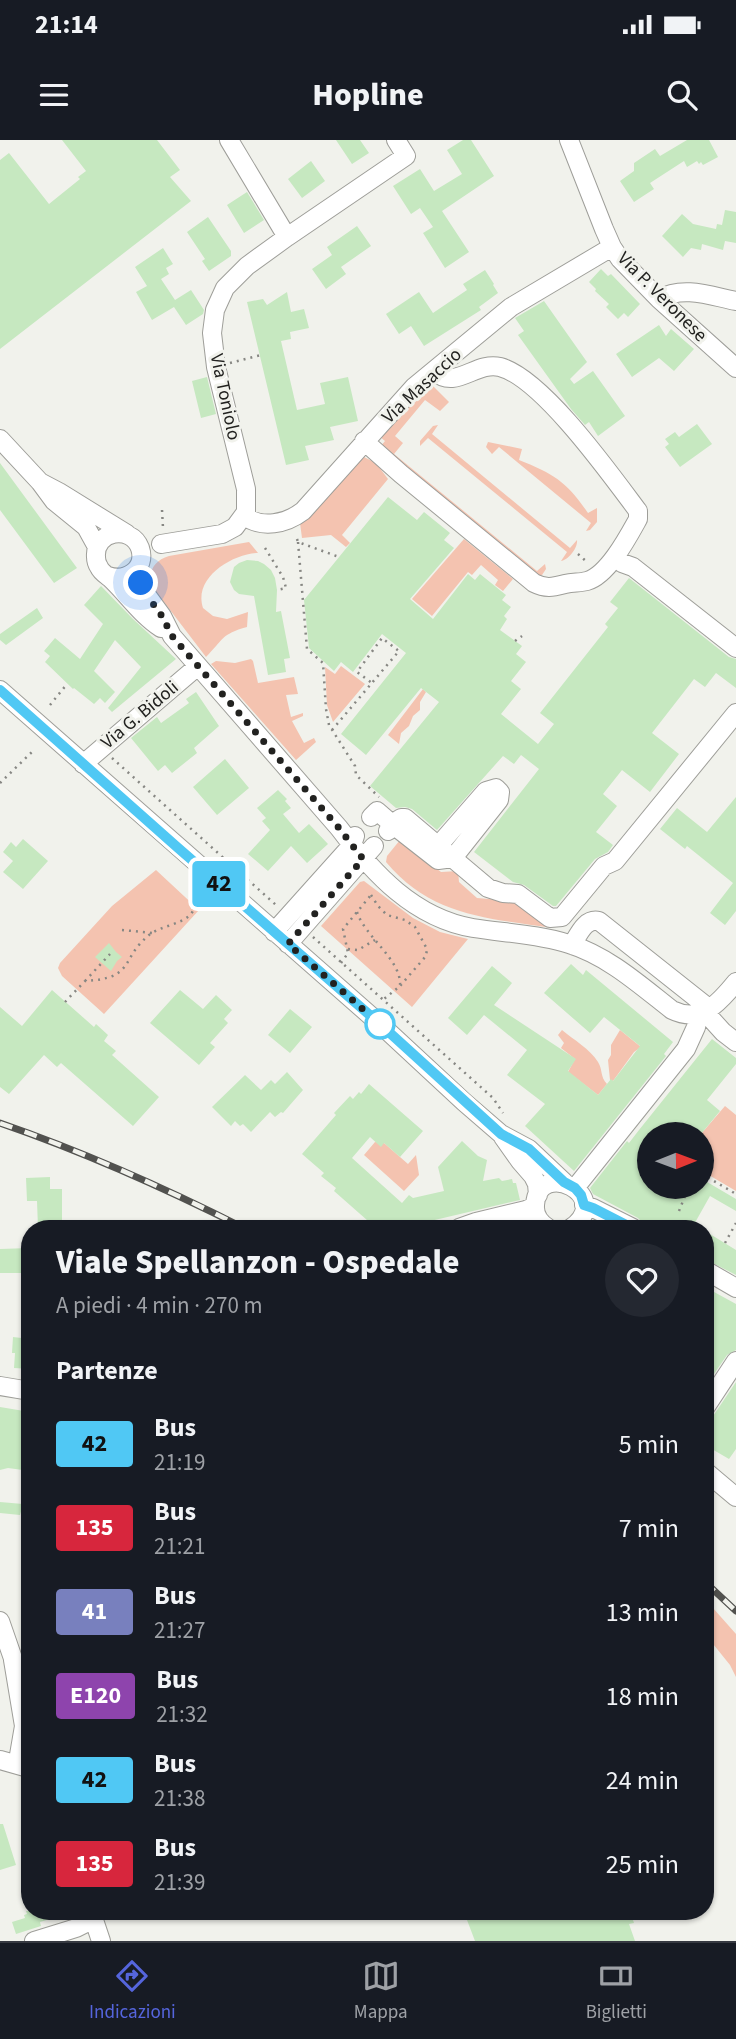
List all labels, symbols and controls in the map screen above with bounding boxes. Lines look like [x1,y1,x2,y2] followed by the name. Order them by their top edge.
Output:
[35,6,98,43] text: 21:14
[312,72,424,118] text: Hopline
[35,76,73,114] icon: menu
[663,76,701,114] icon: search
[611,246,713,348] street label: Via P. Veronese
[376,342,468,430] street label: Via Masaccio
[203,351,247,443] street label: Via Toniolo
[123,565,158,600] your location
[95,674,185,756] street label: Via G. Bidoli
[188,861,250,907] line badge: 42
[206,866,232,901] text: 42
[365,1009,395,1039] unlabelled marker
[637,1122,714,1199] north arrow
[637,1122,714,1199] map controls
[56,1239,459,1286] text: Viale Spellanzon - Ospedale
[605,1243,679,1317] button: heart
[56,1289,263,1322] text: A piedi · 4 min · 270 m
[56,1352,158,1389] text: Partenze
[154,1409,196,1446] text: Bus
[82,1426,107,1461] text: 42
[619,1426,679,1463] text: 5 min
[154,1446,205,1479] text: 21:19
[154,1493,196,1530] text: Bus
[75,1510,114,1545] text: 135
[619,1510,679,1547] text: 7 min
[154,1530,205,1563] text: 21:21
[154,1577,196,1614] text: Bus
[82,1594,107,1629] text: 41
[606,1594,679,1631] text: 13 min
[154,1614,205,1647] text: 21:27
[156,1661,198,1698] text: Bus
[70,1678,121,1713] text: E120
[606,1678,679,1715] text: 18 min
[156,1698,208,1731] text: 21:32
[154,1745,196,1782] text: Bus
[82,1762,107,1797] text: 42
[606,1762,679,1799] text: 24 min
[154,1782,205,1815] text: 21:38
[154,1829,196,1866] text: Bus
[75,1846,114,1881] text: 135
[606,1846,679,1883] text: 25 min
[154,1866,205,1899] text: 21:39
[89,1957,176,2026] tab: Indicazioni
[354,1957,408,2026] tab: Mappa
[586,1957,647,2026] tab: Biglietti

